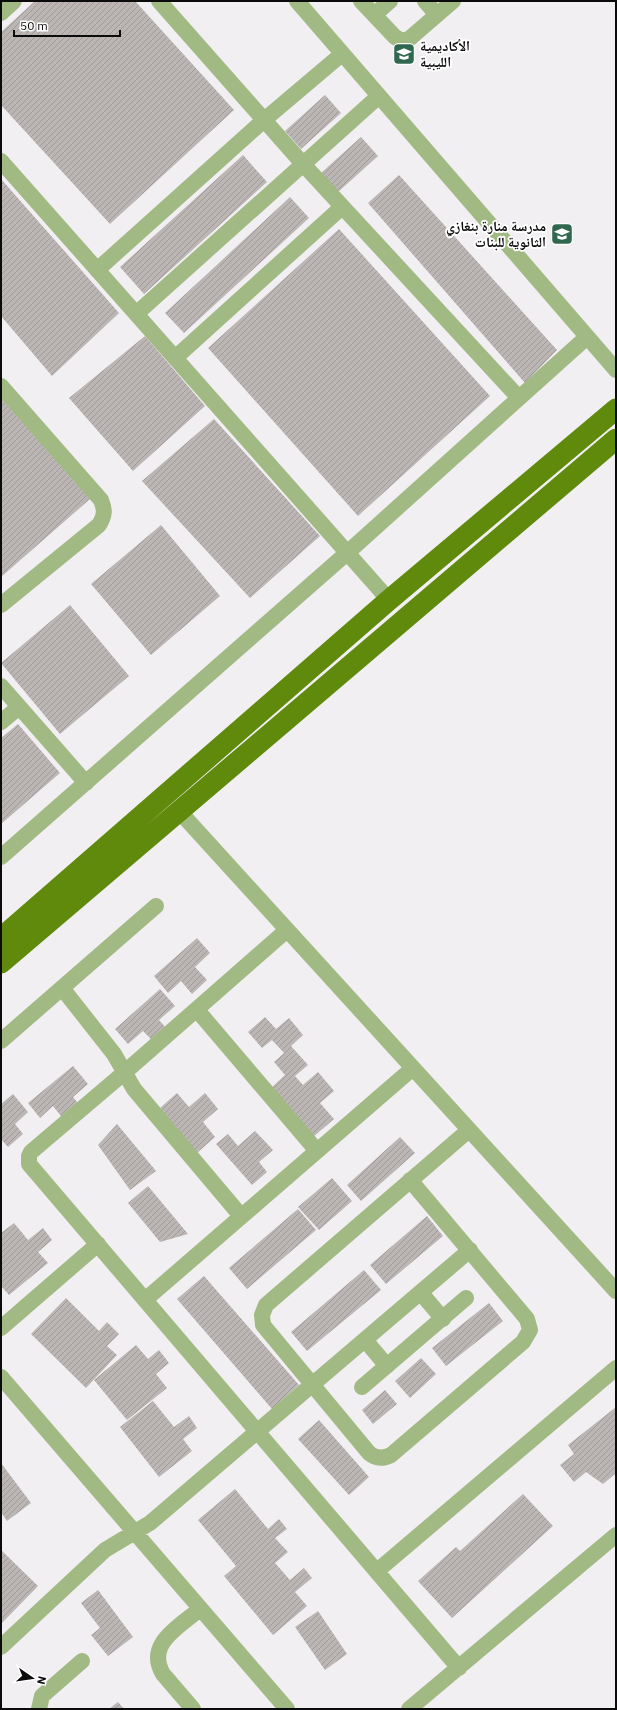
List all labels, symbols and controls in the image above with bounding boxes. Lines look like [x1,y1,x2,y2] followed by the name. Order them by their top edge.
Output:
[14,12,120,38] scale bar
[20,18,48,33] text: 50 m
[420,37,470,71] place label: الأكاديمية الليبية
[391,41,417,67] school or university icon: الأكاديمية الليبية
[446,217,546,251] place label: مدرسة منارة بنغازي الثانوية للبنات
[549,221,575,247] school or university icon: مدرسة منارة بنغازي الثانوية للبنات
[12,1658,52,1698] north arrow
[34,1675,49,1686] text: N

